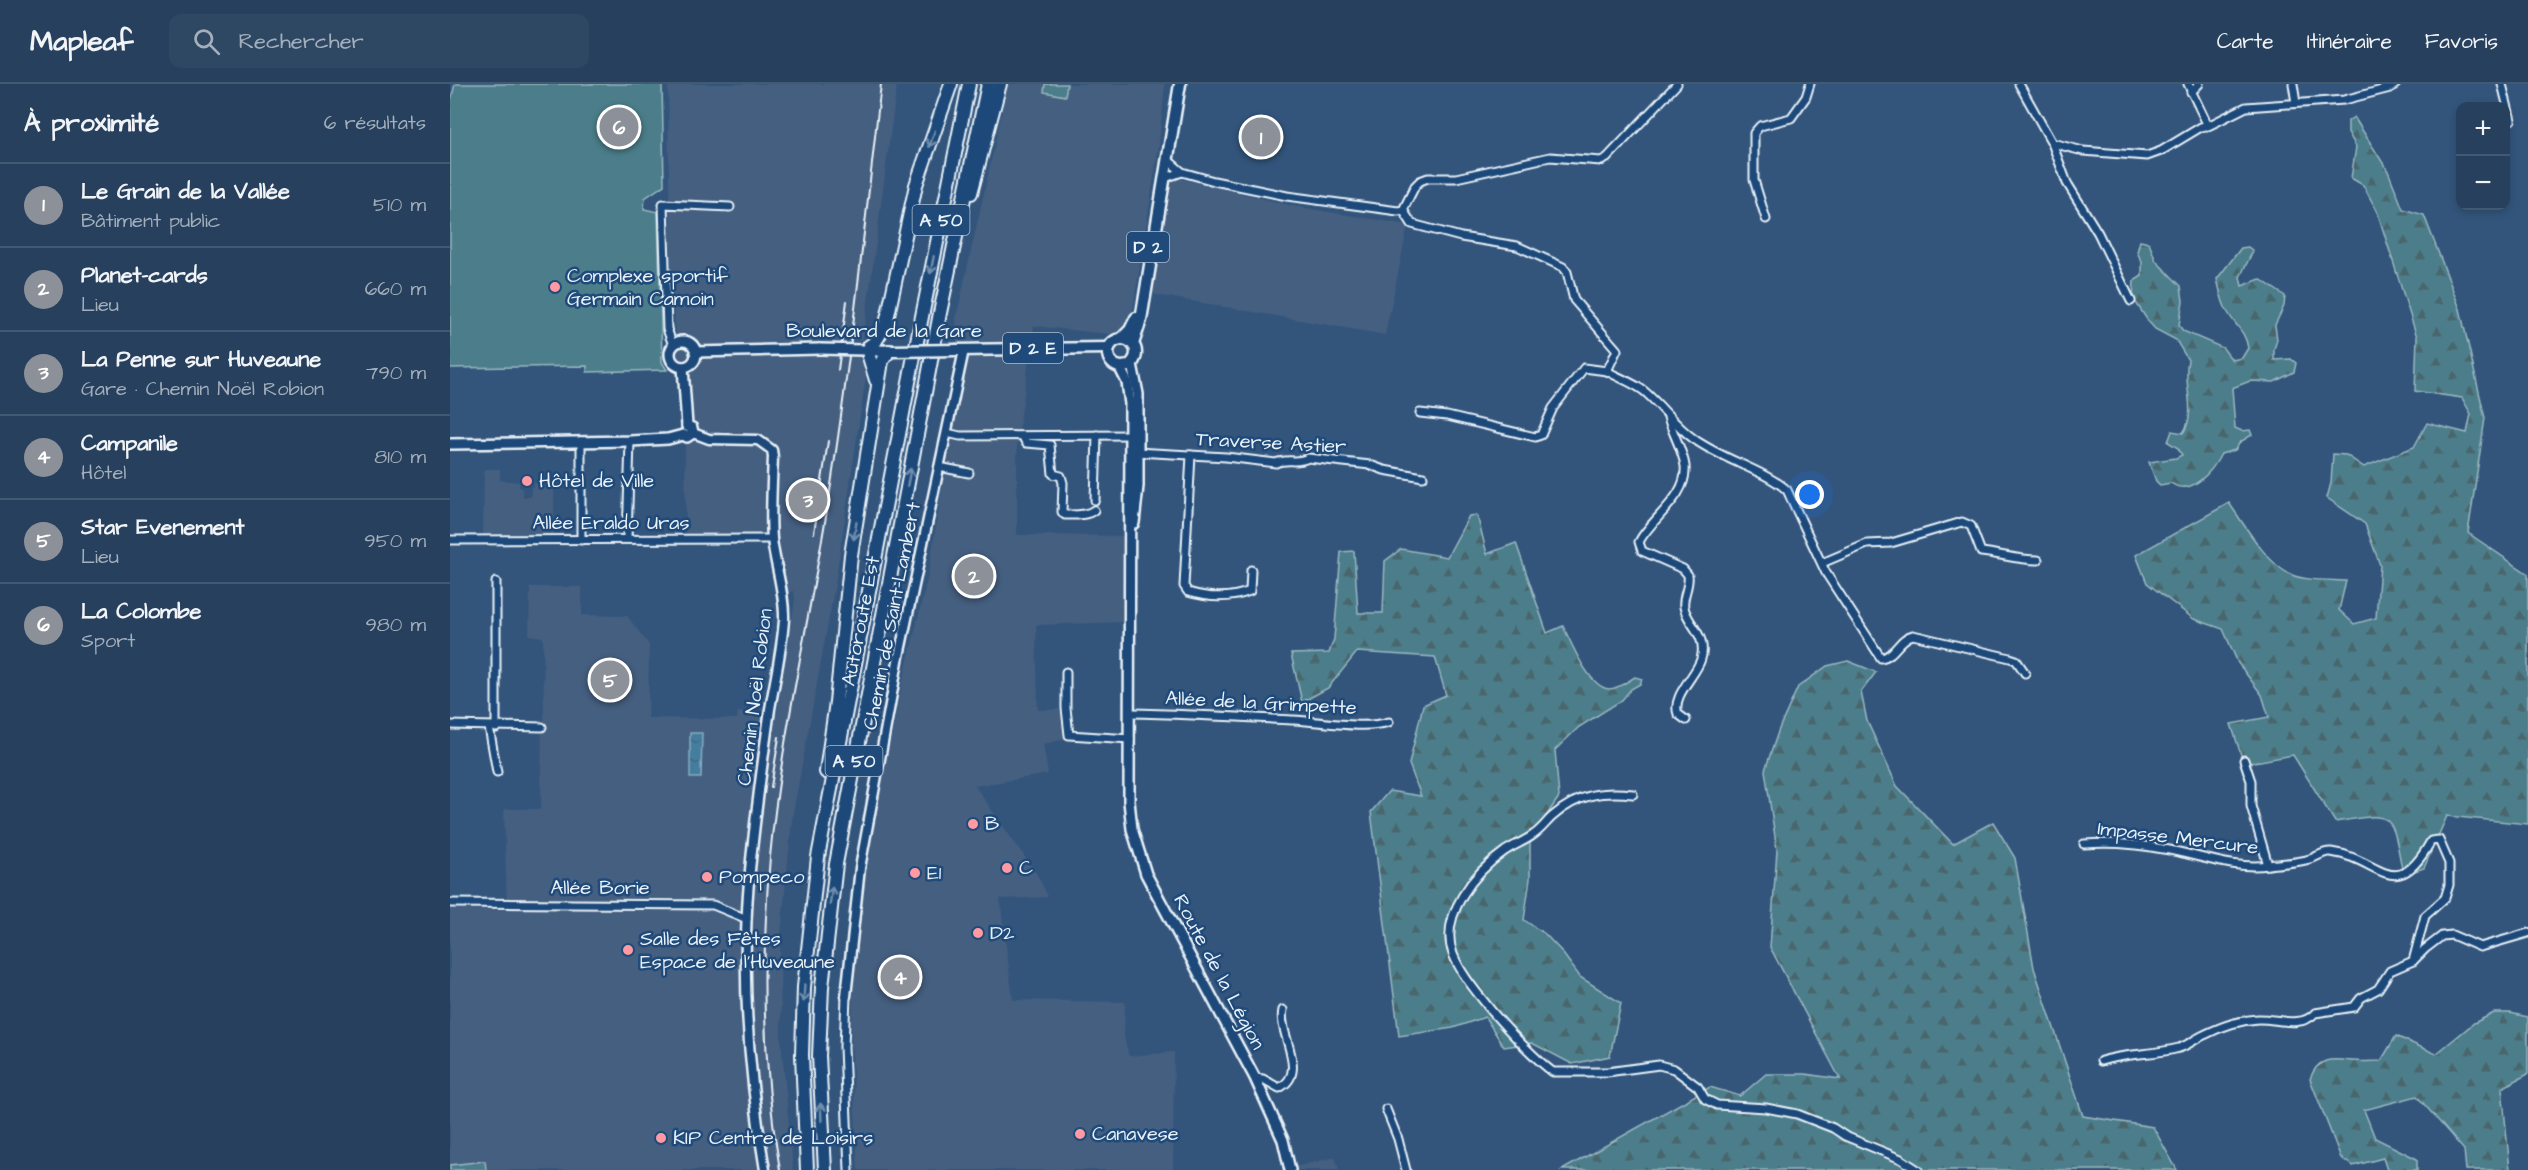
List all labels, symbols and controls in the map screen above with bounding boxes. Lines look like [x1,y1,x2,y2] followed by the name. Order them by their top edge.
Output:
[169,14,589,68] search box
[30,22,133,61] text: Mapleaf
[190,25,223,58] icon: search
[238,26,364,57] text: Rechercher
[2217,27,2274,56] text: Carte
[2307,27,2392,56] text: Itinéraire
[2425,27,2498,56] text: Favoris
[2456,102,2510,210] map controls
[2456,102,2510,156] button: +
[600,104,638,150] pin: 6
[24,105,159,141] text: À proximité
[324,109,426,137] text: 6 résultats
[1242,115,1280,160] pin: 1
[925,129,936,148] one-way arrow
[2456,156,2510,210] button: −
[81,176,290,207] text: Le Grain de la Vallée
[42,191,45,219] text: 1
[373,191,426,219] text: 510 m
[912,205,970,235] road number: A 50
[81,207,220,235] text: Bâtiment public
[1127,232,1169,262] road number: D 2
[926,254,937,274] one-way arrow
[81,260,208,291] text: Planet-cards
[567,262,728,313] place label: Complexe sportif Germain Camoin
[38,275,49,303] text: 2
[365,275,426,303] text: 660 m
[548,280,562,294] marker: Complexe sportif Germain Camoin
[81,291,119,319] text: Lieu
[786,317,982,345] street label: Boulevard de la Gare
[1003,333,1063,363] road number: D 2 E
[81,344,321,375] text: La Penne sur Huveaune
[38,359,49,387] text: 3
[366,359,426,387] text: 790 m
[81,375,324,403] text: Gare · Chemin Noël Robion
[1195,425,1347,461] street label: Traverse Astier
[81,428,178,459] text: Campanile
[37,443,50,471] text: 4
[374,443,426,471] text: 810 m
[81,459,126,487] text: Hôtel
[539,467,654,495] place label: Hôtel de Ville
[904,468,915,488] one-way arrow
[520,474,534,488] marker: Hôtel de Ville
[788,478,828,522] pin: 3
[1795,480,1824,509] your location
[856,500,928,732] street label: Chemin de Saint-Lambert
[533,509,689,537] street label: Allée Eraldo Uras
[81,512,244,543] text: Star Evenement
[849,520,860,540] one-way arrow
[36,527,51,555] text: 5
[364,527,426,555] text: 950 m
[81,543,119,571] text: Lieu
[835,554,887,688] street label: Autoroute Est
[954,554,994,598] pin: 2
[81,596,201,627] text: La Colombe
[730,607,780,787] street label: Chemin Noël Robion
[37,611,50,639] text: 6
[365,611,426,639] text: 980 m
[81,627,135,655] text: Sport
[590,658,630,702] pin: 5
[1165,684,1358,722] street label: Allée de la Grimpette
[826,746,882,776] road number: A 50
[985,810,999,838] place label: B
[2096,814,2260,862] street label: Impasse Mercure
[966,817,980,831] marker: B
[1019,854,1033,882] place label: C
[927,859,942,887] place label: E1
[1000,861,1014,875] marker: C
[719,863,804,891] place label: Pompeco
[908,866,922,880] marker: E1
[700,870,714,884] marker: Pompeco
[550,874,650,902] street label: Allée Borie
[825,887,836,907] one-way arrow
[1165,889,1272,1055] street label: Route de la Légion
[990,919,1015,947] place label: D2
[640,925,835,976] place label: Salle des Fêtes Espace de l'Huveaune
[971,926,985,940] marker: D2
[621,943,635,957] marker: Salle des Fêtes Espace de l'Huveaune
[880,954,920,1000] pin: 4
[798,983,809,1003] one-way arrow
[815,1102,826,1122] one-way arrow
[1092,1120,1179,1148] place label: Canavese
[673,1124,873,1152] place label: KIP Centre de Loisirs
[1073,1127,1087,1141] marker: Canavese
[654,1131,668,1145] marker: KIP Centre de Loisirs

